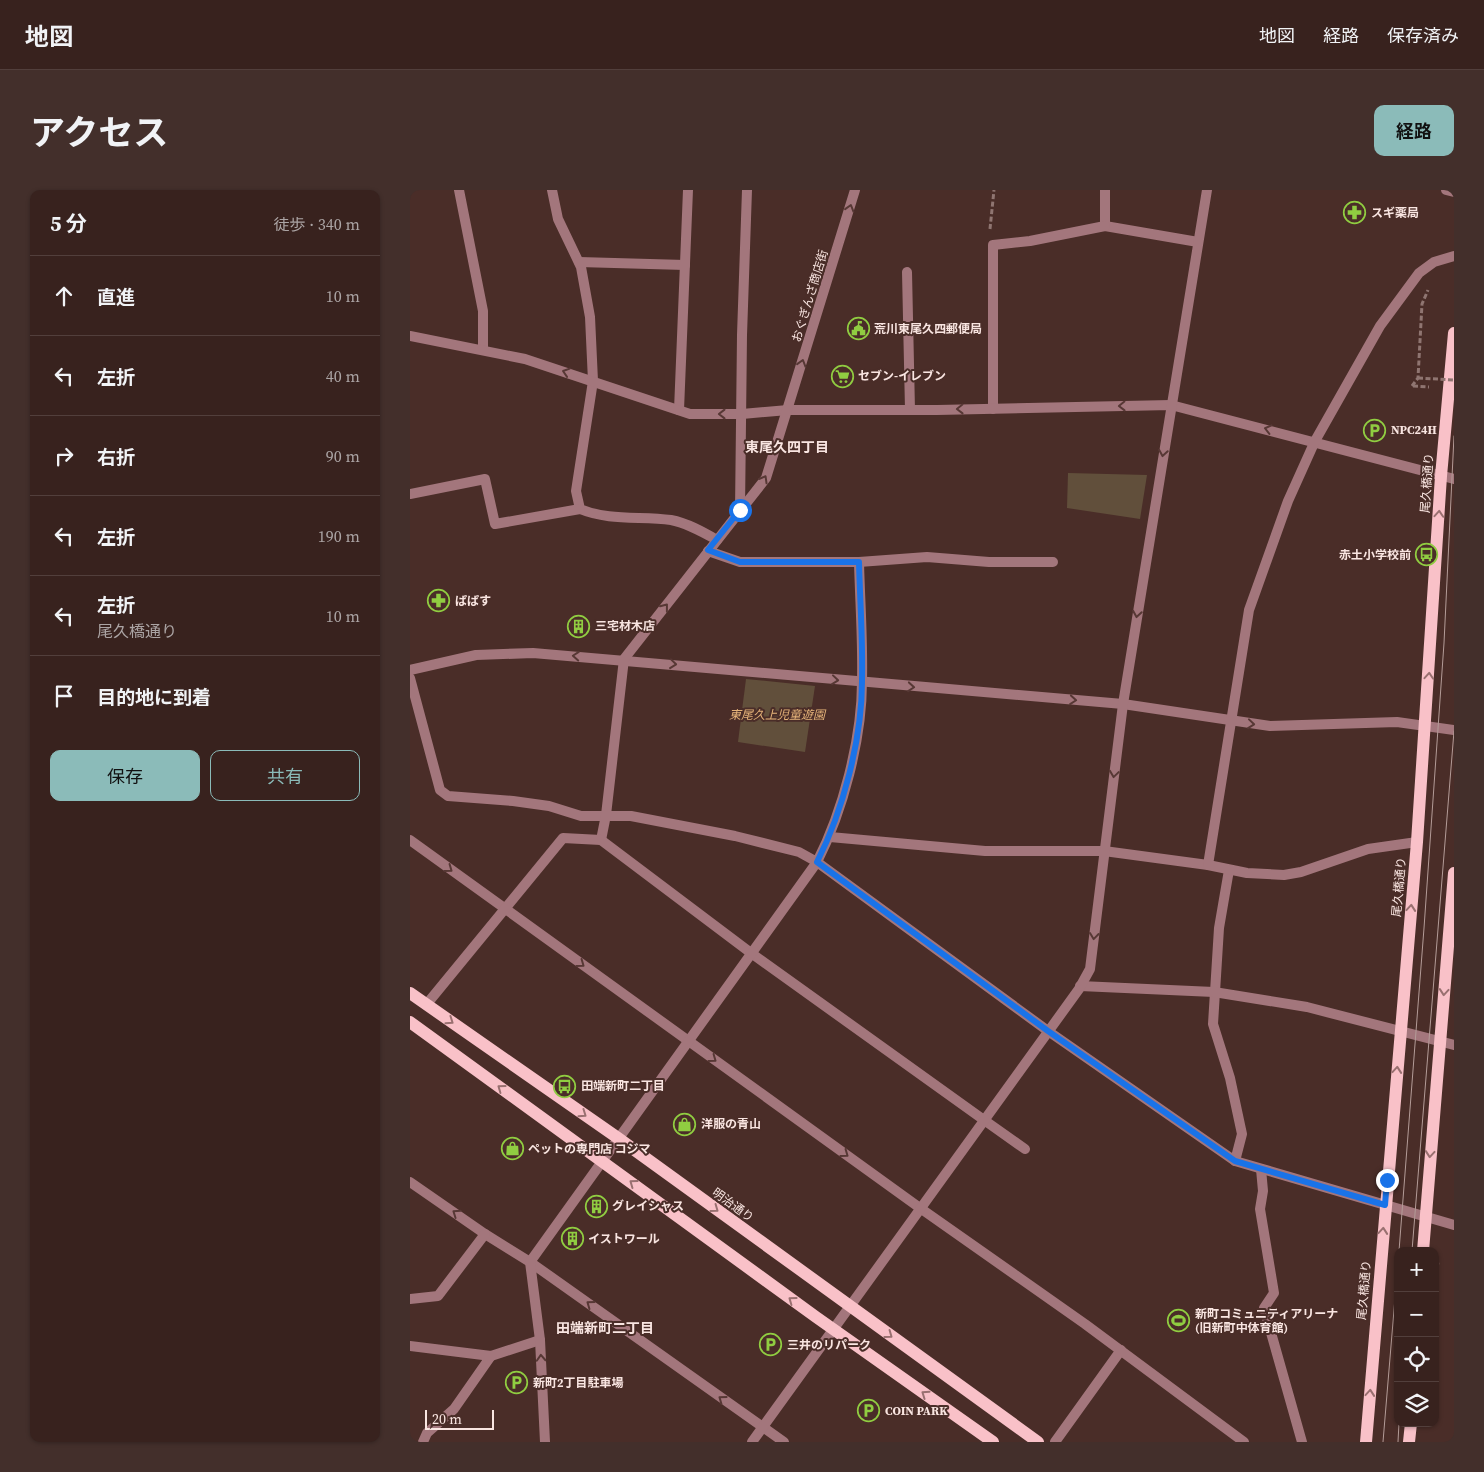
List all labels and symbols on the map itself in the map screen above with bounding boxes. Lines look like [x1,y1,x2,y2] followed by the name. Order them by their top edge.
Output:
[1343,201,1367,225] pharmacy icon: スギ薬局
[844,204,854,212] one-way arrow
[1371,205,1419,221] place label: スギ薬局
[788,248,832,344] street label: おぐぎんざ商店街
[846,317,870,341] public building icon: 荒川東尾久四郵便局
[874,321,982,337] place label: 荒川東尾久四郵便局
[797,359,807,368] one-way arrow
[830,364,854,388] supermarket icon: セブン-イレブン
[563,368,571,378] one-way arrow
[858,368,946,384] place label: セブン-イレブン
[1118,401,1126,411] one-way arrow
[955,404,963,414] one-way arrow
[718,409,726,419] one-way arrow
[1363,418,1387,442] parking icon: NPC24H
[1391,422,1437,438] place label: NPC24H
[1263,424,1272,435] one-way arrow
[745,437,829,457] district label: 東尾久四丁目
[1158,450,1169,458] one-way arrow
[1417,453,1437,513] street label: 尾久橋通り
[758,475,768,484] one-way arrow
[729,499,752,522] route start
[1433,510,1444,518] one-way arrow
[1415,543,1439,567] bus stop icon: 赤土小学校前
[1339,547,1411,563] place label: 赤土小学校前
[427,589,451,613] pharmacy icon: ぱぱす
[455,593,491,609] place label: ぱぱす
[659,604,667,613] one-way arrow
[1133,609,1143,618] one-way arrow
[567,614,591,638] building icon: 三宅材木店
[595,618,655,634] place label: 三宅材木店
[572,651,580,662] one-way arrow
[669,658,677,669] one-way arrow
[1423,672,1434,680] one-way arrow
[831,674,839,685] one-way arrow
[907,681,915,692] one-way arrow
[1069,695,1077,706] one-way arrow
[729,707,827,723] park label: 東尾久上児童遊園
[1248,718,1256,729] one-way arrow
[1109,771,1120,779] one-way arrow
[1388,856,1410,918] street label: 尾久橋通り
[444,863,453,872] one-way arrow
[1405,903,1416,911] one-way arrow
[1089,932,1100,940] one-way arrow
[575,958,585,967] one-way arrow
[1439,988,1450,996] one-way arrow
[444,1015,454,1024] one-way arrow
[707,1053,717,1062] one-way arrow
[1391,1065,1402,1073] one-way arrow
[553,1074,577,1098] bus stop icon: 田端新町二丁目
[581,1078,665,1094] place label: 田端新町二丁目
[497,1085,507,1094] one-way arrow
[577,1108,587,1117] one-way arrow
[673,1112,697,1136] shop icon: 洋服の青山
[701,1116,761,1132] place label: 洋服の青山
[500,1137,524,1161] shop icon: ペットの専門店 コジマ
[528,1141,651,1157] place label: ペットの専門店 コジマ
[839,1148,849,1157] one-way arrow
[1425,1150,1436,1158] one-way arrow
[1376,1169,1399,1192] route end
[629,1180,639,1189] one-way arrow
[709,1184,757,1226] street label: 明治通り
[584,1194,608,1218] building icon: グレイシャス
[612,1198,684,1214] place label: グレイシャス
[709,1203,719,1212] one-way arrow
[452,1210,461,1219] one-way arrow
[560,1227,584,1251] building icon: イストワール
[1377,1227,1388,1235] one-way arrow
[588,1231,660,1247] place label: イストワール
[1353,1259,1375,1321] street label: 尾久橋通り
[788,1297,798,1306] one-way arrow
[587,1302,596,1310] one-way arrow
[1195,1306,1338,1336] place label: 新町コミュニティアリーナ (旧新町中体育館)
[1167,1309,1191,1333] sports icon: 新町コミュニティアリーナ (旧新町中体育館)
[556,1318,654,1338] district label: 田端新町二丁目
[883,1329,892,1337] one-way arrow
[759,1333,783,1357] parking icon: 三井のリパーク
[787,1337,871,1353] place label: 三井のリパーク
[536,1354,547,1362] one-way arrow
[505,1371,529,1395] parking icon: 新町2丁目駐車場
[533,1375,624,1391] place label: 新町2丁目駐車場
[1364,1389,1375,1397] one-way arrow
[921,1391,931,1400] one-way arrow
[718,1396,728,1405] one-way arrow
[857,1399,881,1423] parking icon: COIN PARK
[885,1403,948,1419] place label: COIN PARK
[425,1407,494,1430] scale bar

